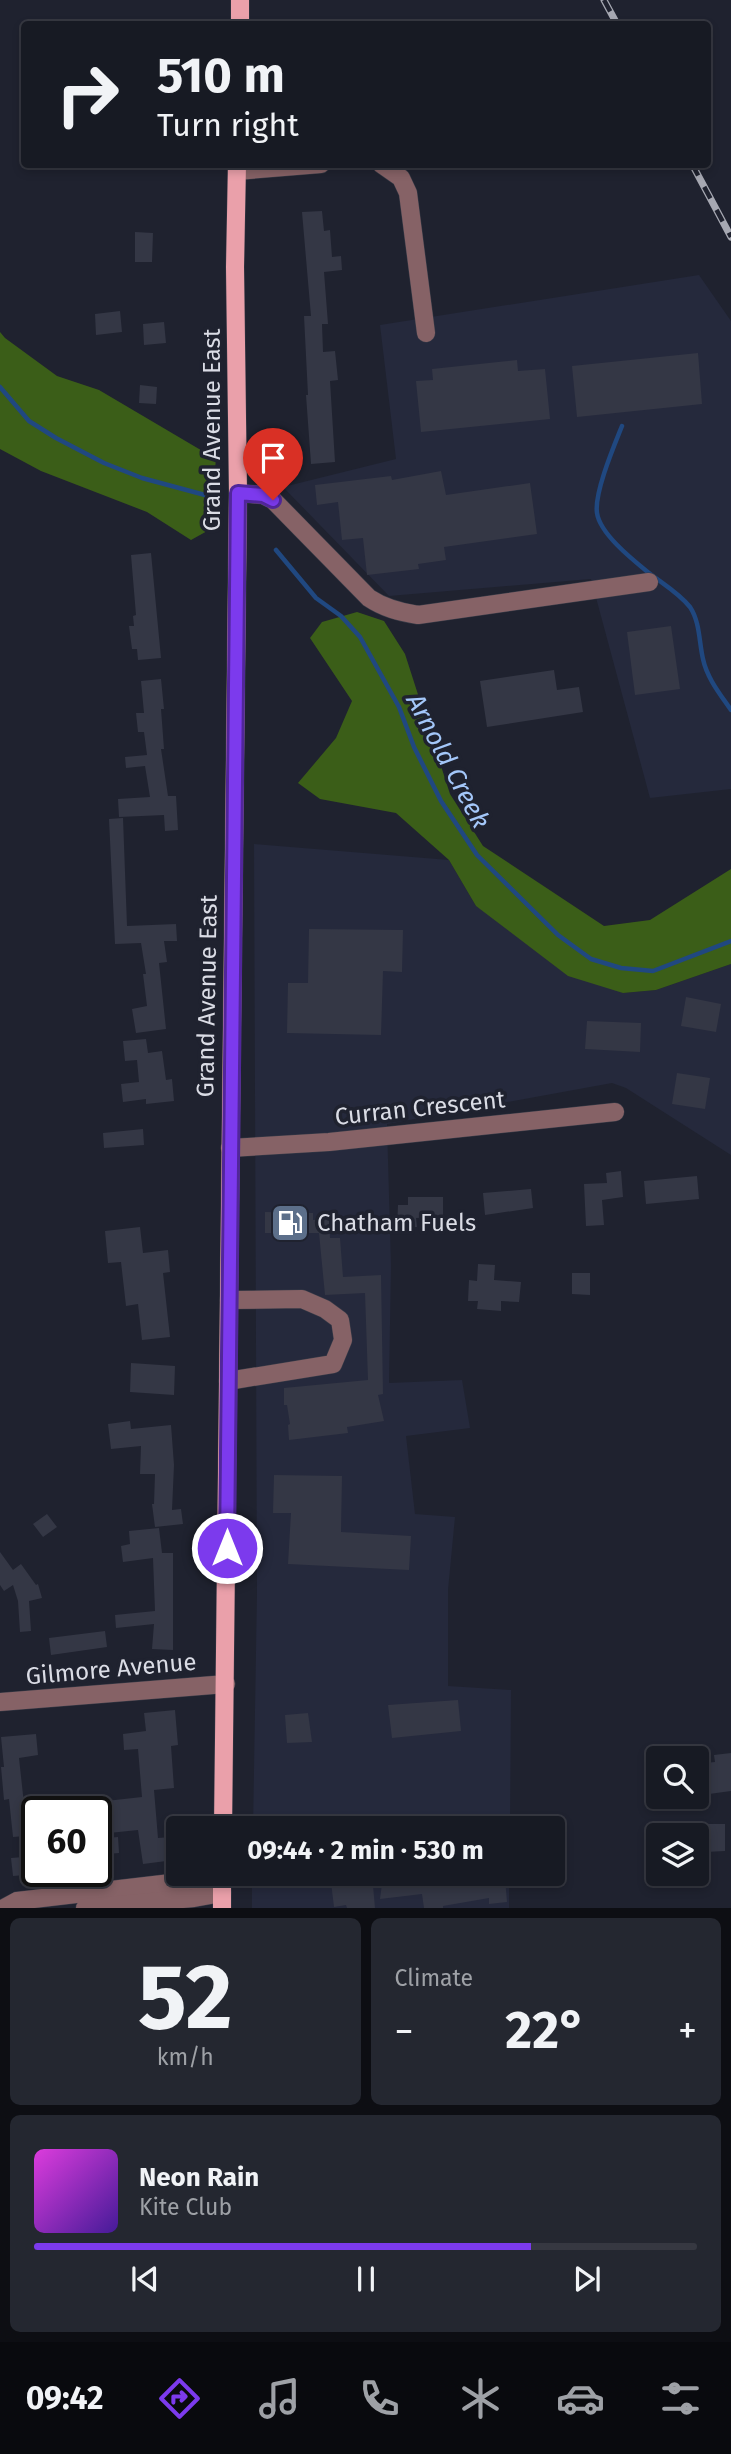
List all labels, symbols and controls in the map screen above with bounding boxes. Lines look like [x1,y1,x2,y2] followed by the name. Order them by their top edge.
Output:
[157,46,285,105] text: 510 m
[42,49,133,140] icon: right
[157,106,299,144] text: Turn right
[198,328,226,531] street label: Grand Avenue East
[243,428,303,500] pin
[254,439,292,477] icon: arrive
[399,687,496,834] water label: Arnold Creek
[191,894,223,1098] street label: Grand Avenue East
[334,1085,507,1131] street label: Curran Crescent
[269,1202,311,1244] fuel station icon: Chatham Fuels
[317,1209,476,1237] place label: Chatham Fuels
[190,1511,264,1585] position arrow
[25,1648,197,1690] street label: Gilmore Avenue
[646,1746,709,1886] map controls
[646,1746,709,1809] button: search
[21,1796,112,1887] speed limit sign: 60
[646,1823,709,1886] button: layers
[247,1835,484,1866] text: 09:44 · 2 min · 530 m
[138,1943,233,2052] text: 52
[395,1964,473,1992] text: Climate
[505,1999,586,2062] text: 22°
[395,2008,414,2054] text: −
[678,2008,697,2054] text: +
[157,2043,214,2071] text: km/h
[139,2162,259,2193] text: Neon Rain
[139,2193,232,2221] text: Kite Club
[126,2260,164,2298] icon: previous
[347,2260,385,2298] icon: pause
[568,2260,606,2298] icon: next
[155,2374,204,2423] icon: directions
[255,2374,304,2423] icon: music
[355,2374,404,2423] icon: phone
[456,2374,505,2423] icon: climate
[556,2374,605,2423] icon: car
[656,2374,705,2423] icon: filters
[26,2379,103,2417] text: 09:42

